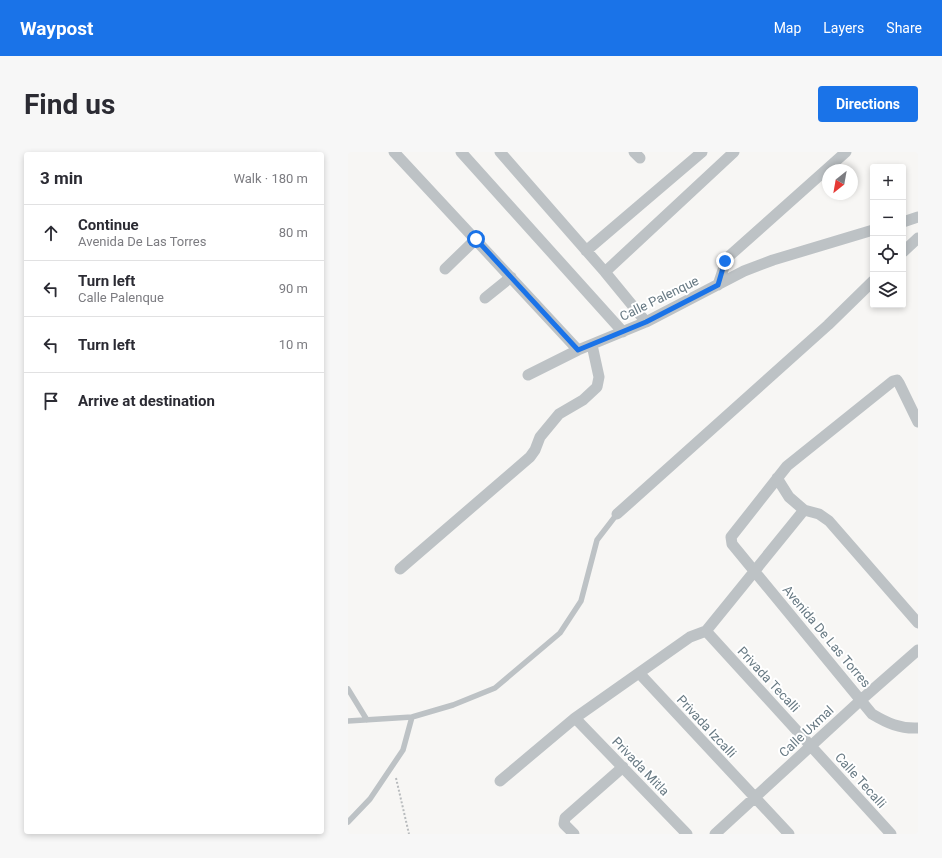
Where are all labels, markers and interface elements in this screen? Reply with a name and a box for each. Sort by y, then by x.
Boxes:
text: Waypost [20,17,94,40]
text: Map [774,20,801,36]
text: Layers [823,20,864,36]
text: Share [886,20,922,36]
button: Directions [818,86,918,122]
text: Find us [24,88,115,121]
north arrow [822,164,858,200]
map controls [870,164,906,308]
button: + [870,164,906,200]
text: 3 min [40,168,83,188]
text: Walk · 180 m [233,171,308,186]
button: − [870,200,906,236]
text: Continue [78,216,139,234]
icon: ahead [40,222,62,244]
text: 80 m [279,225,308,240]
route start [467,230,485,248]
text: Avenida De Las Torres [78,234,206,249]
button: locate [870,236,906,272]
route end [716,252,734,270]
text: Turn left [78,272,135,290]
button: layers [870,272,906,308]
street label: Calle Palenque [617,273,701,324]
icon: left [40,278,62,300]
text: 90 m [279,281,308,296]
text: Calle Palenque [78,290,164,305]
icon: left [40,334,62,356]
text: Turn left [78,336,135,354]
text: 10 m [279,337,308,352]
icon: arrive [40,390,62,412]
text: Arrive at destination [78,392,215,410]
street label: Avenida De Las Torres [780,582,874,691]
street label: Privada Tecalli [735,644,803,715]
street label: Privada Izcalli [674,692,739,761]
street label: Calle Uxmal [776,703,837,760]
street label: Privada Mitla [609,734,672,799]
street label: Calle Tecalli [832,750,889,811]

